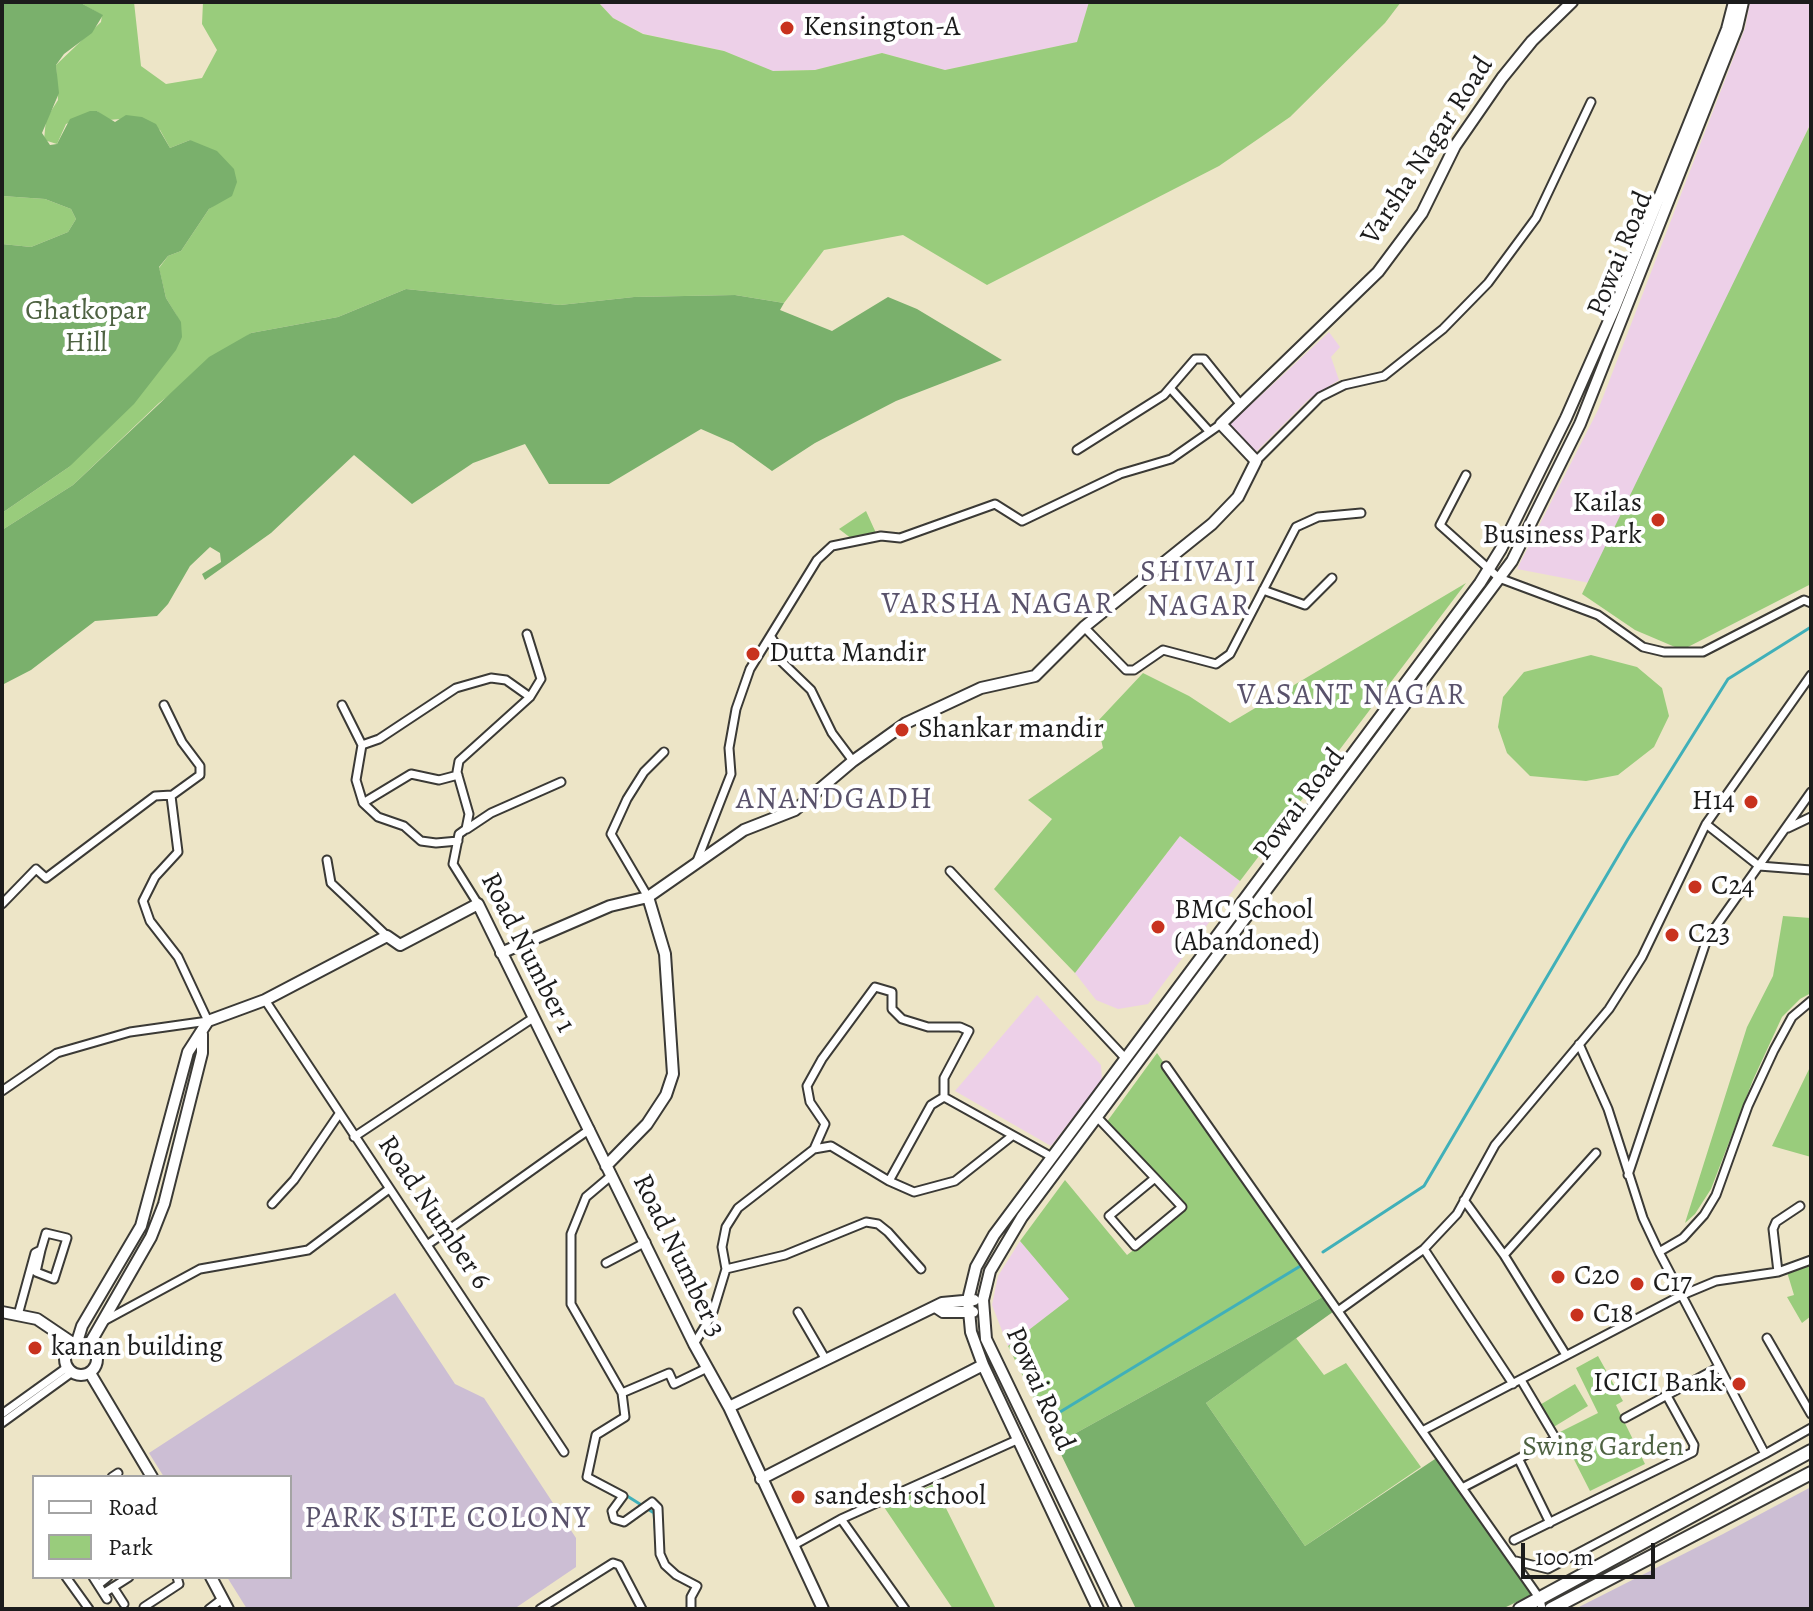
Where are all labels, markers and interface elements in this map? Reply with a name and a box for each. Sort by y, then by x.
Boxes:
place label: Kensington-A [803,11,960,45]
marker: Kensington-A [778,19,796,37]
street label: Varsha Nagar Road [1355,51,1501,251]
street label: Powai Road [1581,187,1661,321]
park label: Ghatkopar Hill [25,295,147,361]
place label: Kailas Business Park [1482,487,1642,553]
marker: Kailas Business Park [1649,511,1667,529]
district label: SHIVAJI NAGAR [1140,556,1258,626]
district label: VARSHA NAGAR [882,588,1114,624]
place label: Dutta Mandir [769,637,926,671]
marker: Dutta Mandir [744,645,762,663]
district label: VASANT NAGAR [1237,679,1467,715]
place label: Shankar mandir [918,713,1104,747]
marker: Shankar mandir [893,721,911,739]
street label: Powai Road [1247,742,1353,868]
district label: ANANDGADH [736,783,934,819]
place label: H14 [1692,785,1735,819]
marker: H14 [1742,793,1760,811]
street label: Road Number 1 [472,867,582,1039]
place label: C24 [1711,870,1755,904]
marker: C24 [1686,878,1704,896]
place label: BMC School (Abandoned) [1174,894,1320,960]
marker: BMC School (Abandoned) [1149,918,1167,936]
place label: C23 [1688,918,1730,952]
marker: C23 [1663,926,1681,944]
street label: Road Number 6 [369,1130,497,1296]
street label: Road Number 3 [624,1169,732,1343]
place label: C20 [1574,1260,1620,1294]
place label: C17 [1653,1267,1692,1301]
marker: C20 [1549,1268,1567,1286]
marker: C17 [1628,1275,1646,1293]
place label: C18 [1593,1298,1634,1332]
marker: C18 [1568,1306,1586,1324]
street label: Powai Road [997,1322,1081,1456]
place label: kanan building [51,1331,223,1365]
marker: kanan building [26,1339,44,1357]
place label: ICICI Bank [1593,1367,1723,1401]
marker: ICICI Bank [1730,1375,1748,1393]
park label: Swing Garden [1522,1431,1684,1465]
legend [32,1475,292,1579]
place label: sandesh school [814,1480,986,1514]
marker: sandesh school [789,1488,807,1506]
text: Road [108,1491,158,1523]
district label: PARK SITE COLONY [304,1502,592,1538]
scale bar [1525,1527,1659,1577]
text: Park [108,1531,153,1563]
text: 100 m [1535,1541,1594,1573]

